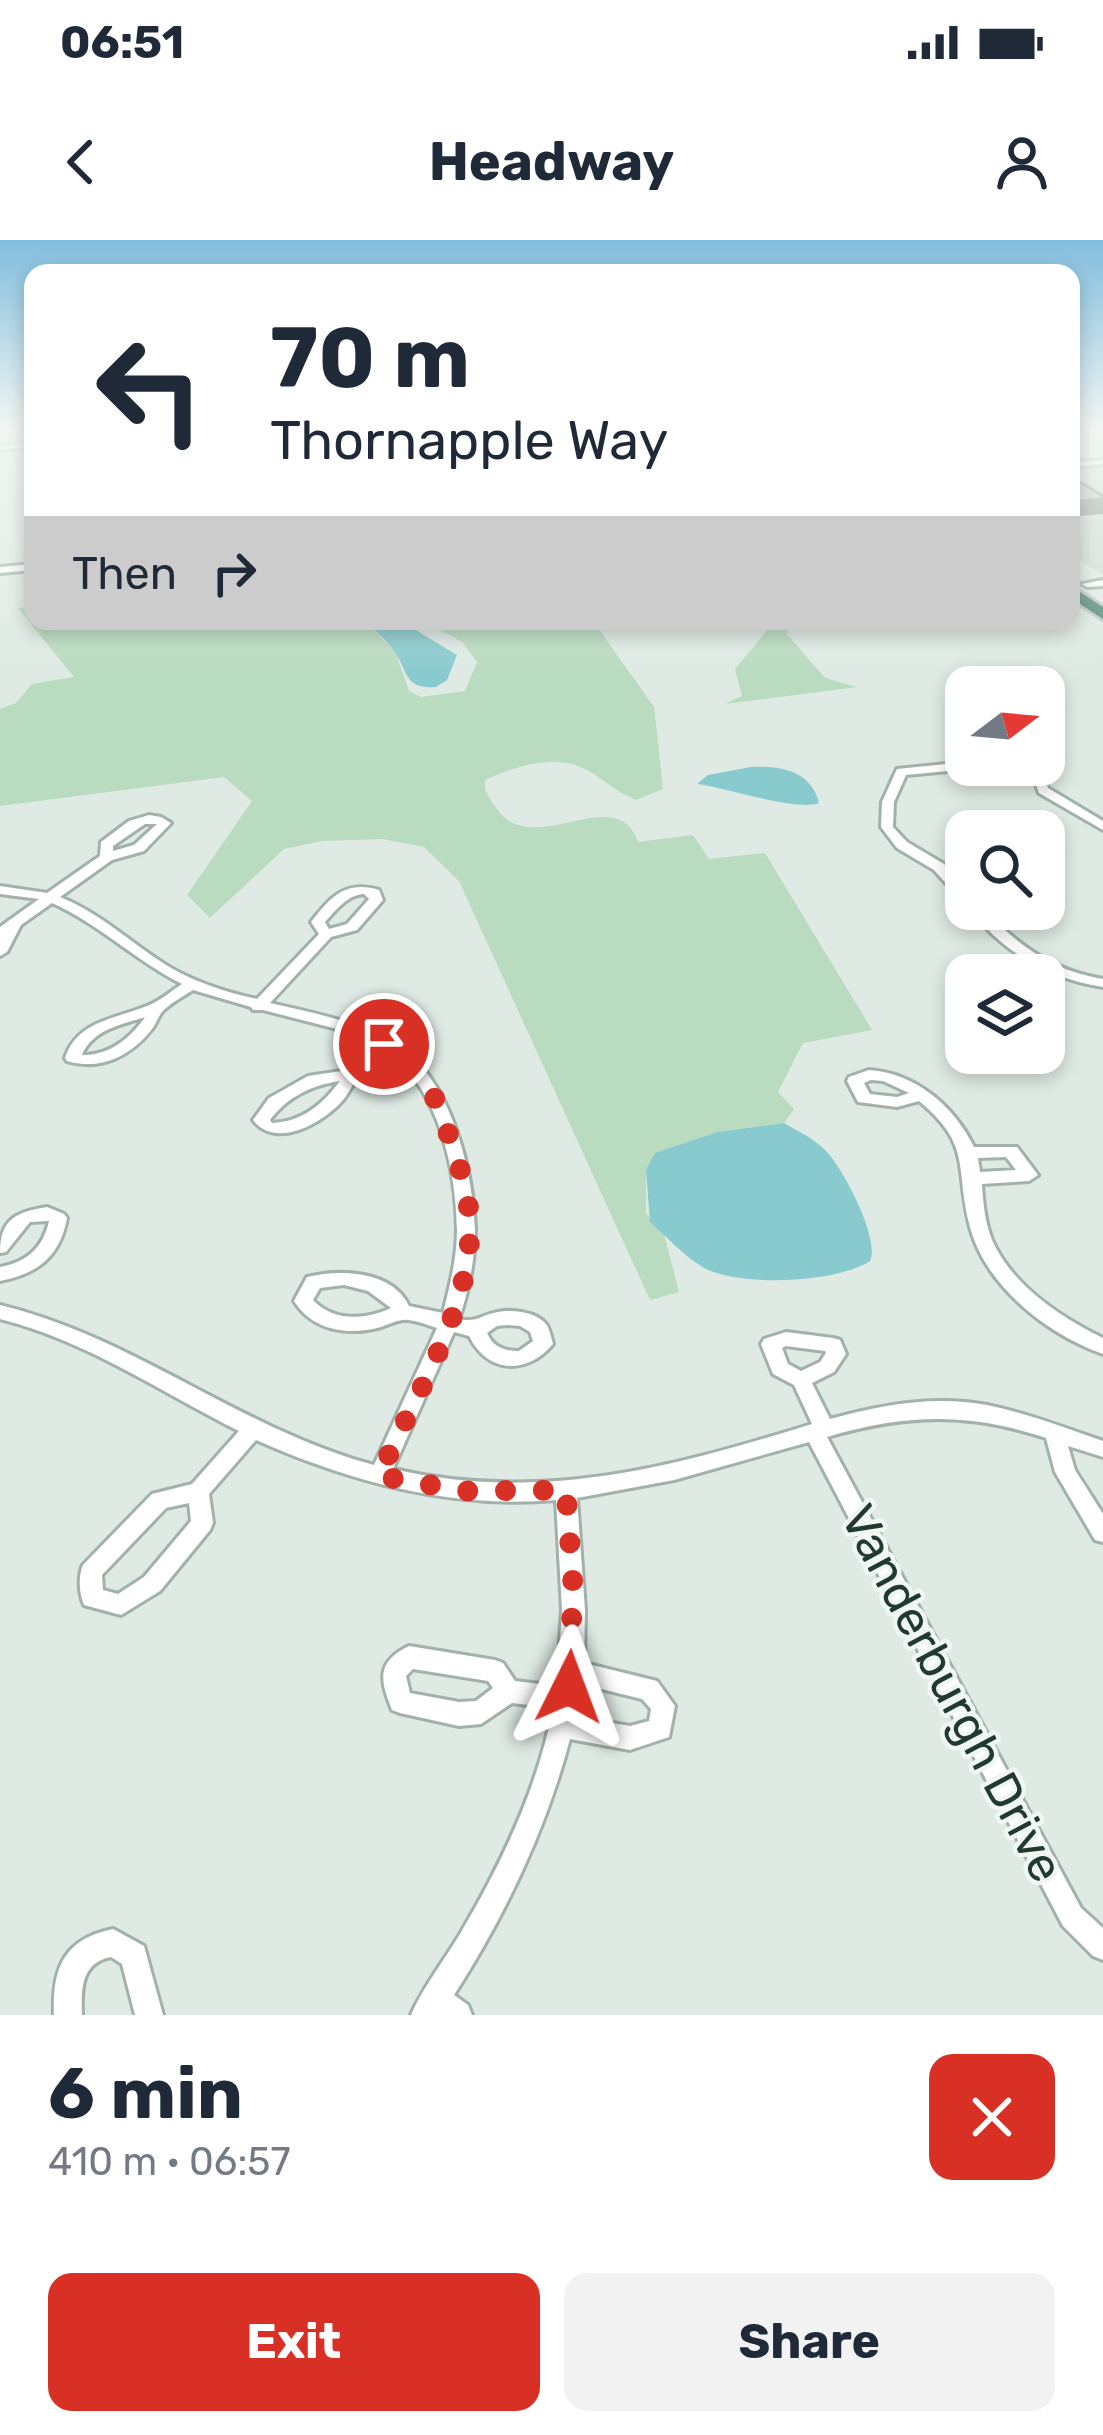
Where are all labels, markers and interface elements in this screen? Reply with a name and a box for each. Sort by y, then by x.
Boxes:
text: 06:51 [60,16,184,69]
icon: back [48,129,114,195]
icon: person [989,129,1055,195]
text: Headway [429,130,674,194]
text: 70 m [270,308,470,408]
icon: left [72,312,228,468]
text: Thornapple Way [270,409,668,473]
icon: right [201,540,267,606]
text: Then [72,547,177,600]
north arrow [945,666,1065,786]
map controls [945,666,1065,1074]
button: search [945,810,1065,930]
button: layers [945,954,1065,1074]
pin [333,993,435,1095]
icon: arrive [351,1011,417,1077]
street label: Vanderburgh Drive [829,1495,1076,1891]
position arrow [506,1624,632,1750]
text: 6 min [48,2051,243,2136]
button: close [929,2054,1055,2180]
text: 410 m · 06:57 [48,2139,291,2185]
button: Exit [48,2273,540,2411]
button: Share [564,2273,1055,2411]

